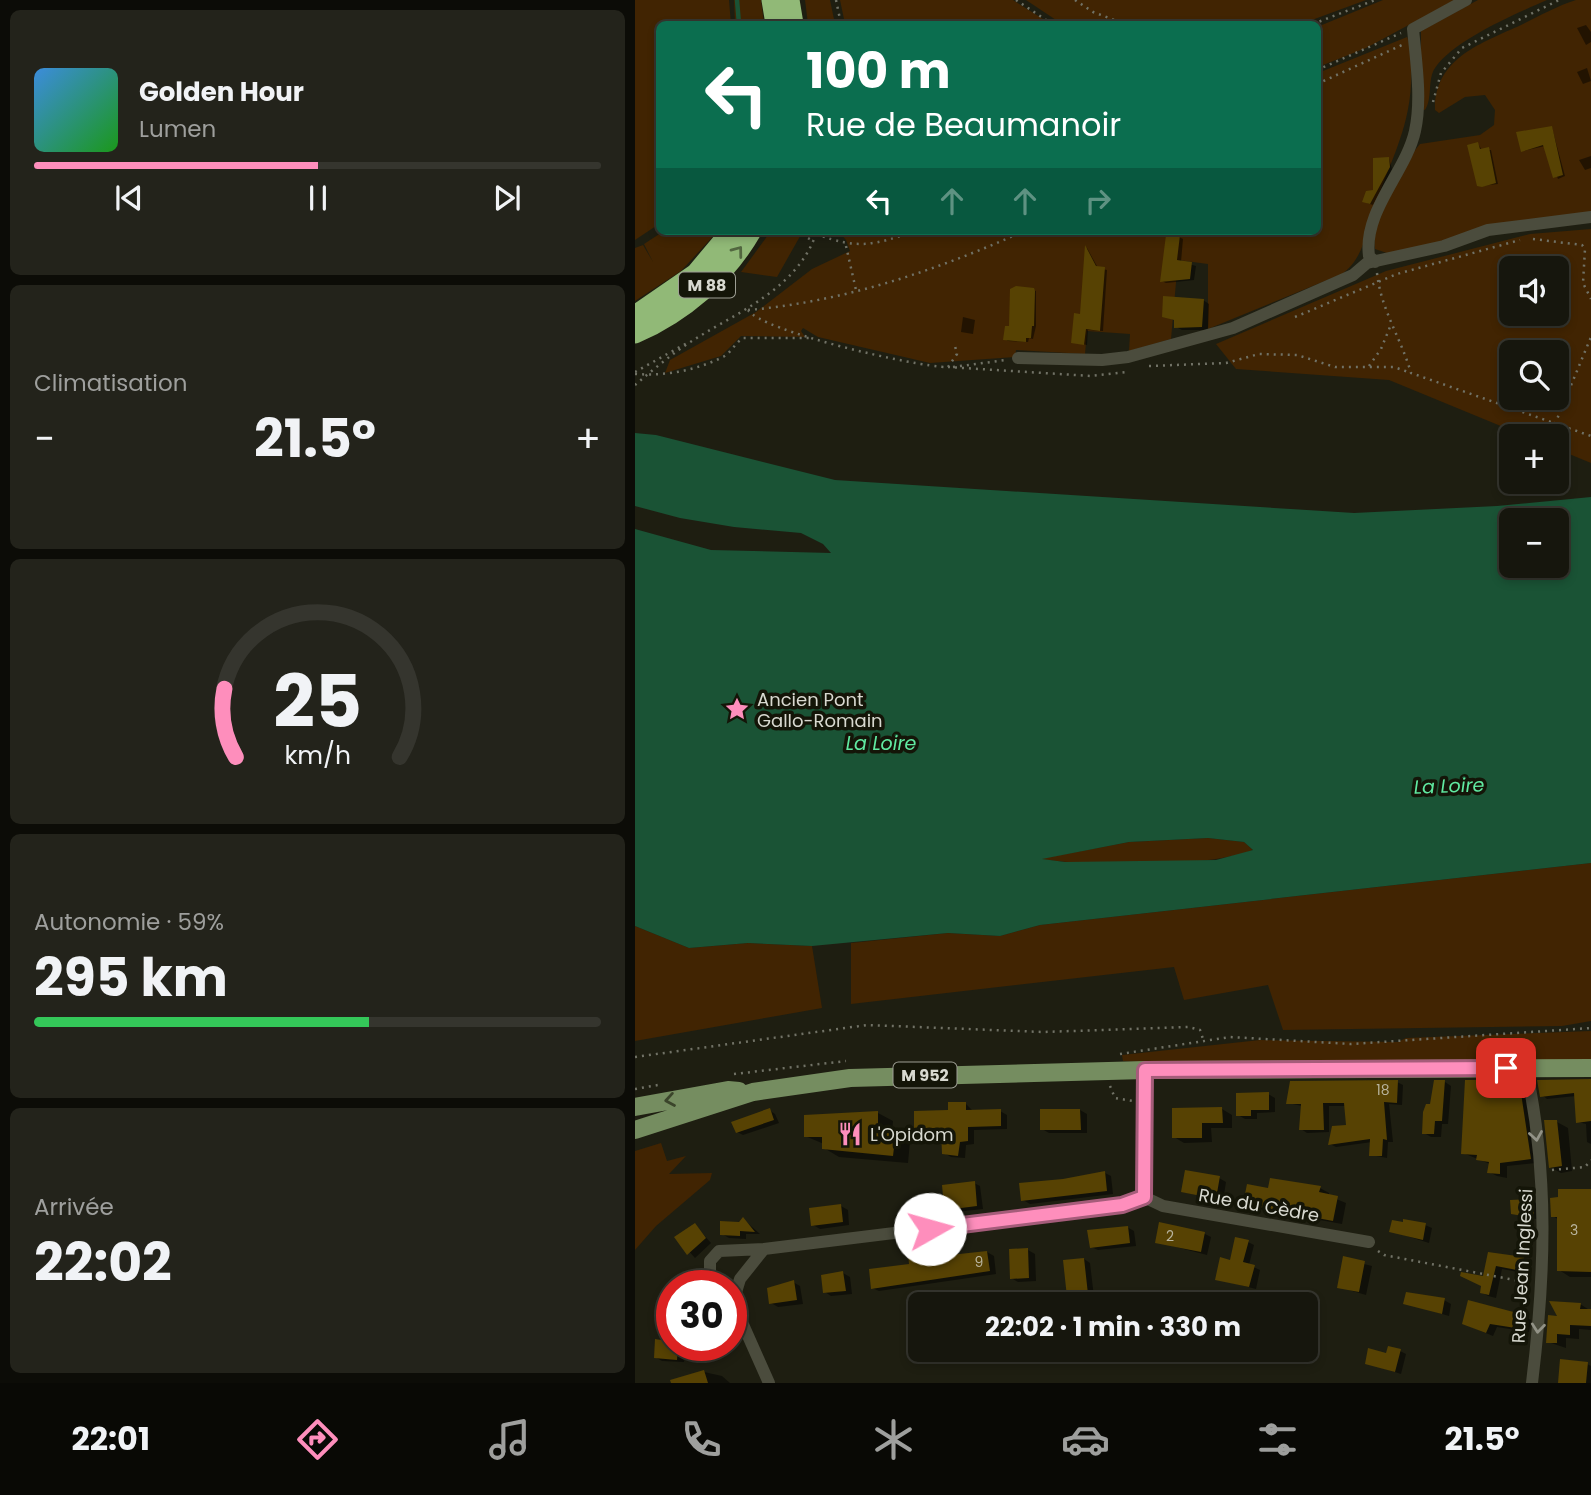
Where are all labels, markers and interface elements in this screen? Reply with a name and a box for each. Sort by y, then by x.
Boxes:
text: 100 m [806,37,951,105]
icon: left [691,49,782,140]
text: Golden Hour [139,74,304,110]
text: Rue de Beaumanoir [806,102,1121,147]
text: Lumen [139,113,216,145]
icon: previous [110,179,148,217]
icon: pause [299,179,337,217]
icon: next [488,179,526,217]
icon: left [860,182,898,220]
icon: ahead [933,182,971,220]
icon: ahead [1006,182,1044,220]
icon: right [1079,182,1117,220]
one-way arrow [729,246,742,259]
map controls [1499,256,1569,578]
button: sound [1499,256,1569,326]
road number: M 88 [679,272,735,298]
button: search [1499,340,1569,410]
text: Climatisation [34,367,187,399]
text: 21.5° [254,402,376,475]
text: − [34,412,55,465]
text: + [575,412,601,465]
button: + [1499,424,1569,494]
button: − [1499,508,1569,578]
text: 25 [273,652,362,753]
place label: Ancien Pont Gallo-Romain [757,687,883,733]
place icon: Ancien Pont Gallo-Romain [723,695,751,723]
water label: La Loire [846,730,917,757]
text: km/h [284,738,351,773]
water label: La Loire [1413,771,1485,801]
text: Autonomie · 59% [34,906,224,938]
text: 295 km [34,941,228,1014]
pin [1476,1038,1536,1098]
icon: arrive [1487,1049,1525,1087]
road number: M 952 [893,1063,957,1088]
house number: 18 [1376,1080,1390,1100]
one-way arrow [664,1092,676,1107]
restaurant icon: L'Opidom [836,1120,864,1148]
place label: L'Opidom [870,1122,954,1147]
one-way arrow [1528,1130,1543,1142]
street label: Rue du Cèdre [1197,1182,1321,1228]
street label: Rue Jean Inglessi [1505,1188,1539,1344]
text: Arrivée [34,1191,114,1223]
position arrow [893,1192,967,1266]
house number: 3 [1570,1220,1578,1240]
text: 22:02 [34,1226,172,1299]
house number: 2 [1166,1226,1174,1246]
house number: 9 [975,1252,983,1272]
speed limit sign: 30 [656,1270,747,1361]
text: 22:02 · 1 min · 330 m [985,1309,1241,1345]
one-way arrow [1531,1322,1546,1333]
icon: directions [293,1415,342,1464]
icon: music [485,1415,534,1464]
icon: phone [677,1415,726,1464]
icon: climate [869,1415,918,1464]
icon: car [1061,1415,1110,1464]
icon: filters [1253,1415,1302,1464]
text: 22:01 [71,1416,150,1461]
text: 21.5° [1445,1416,1520,1461]

